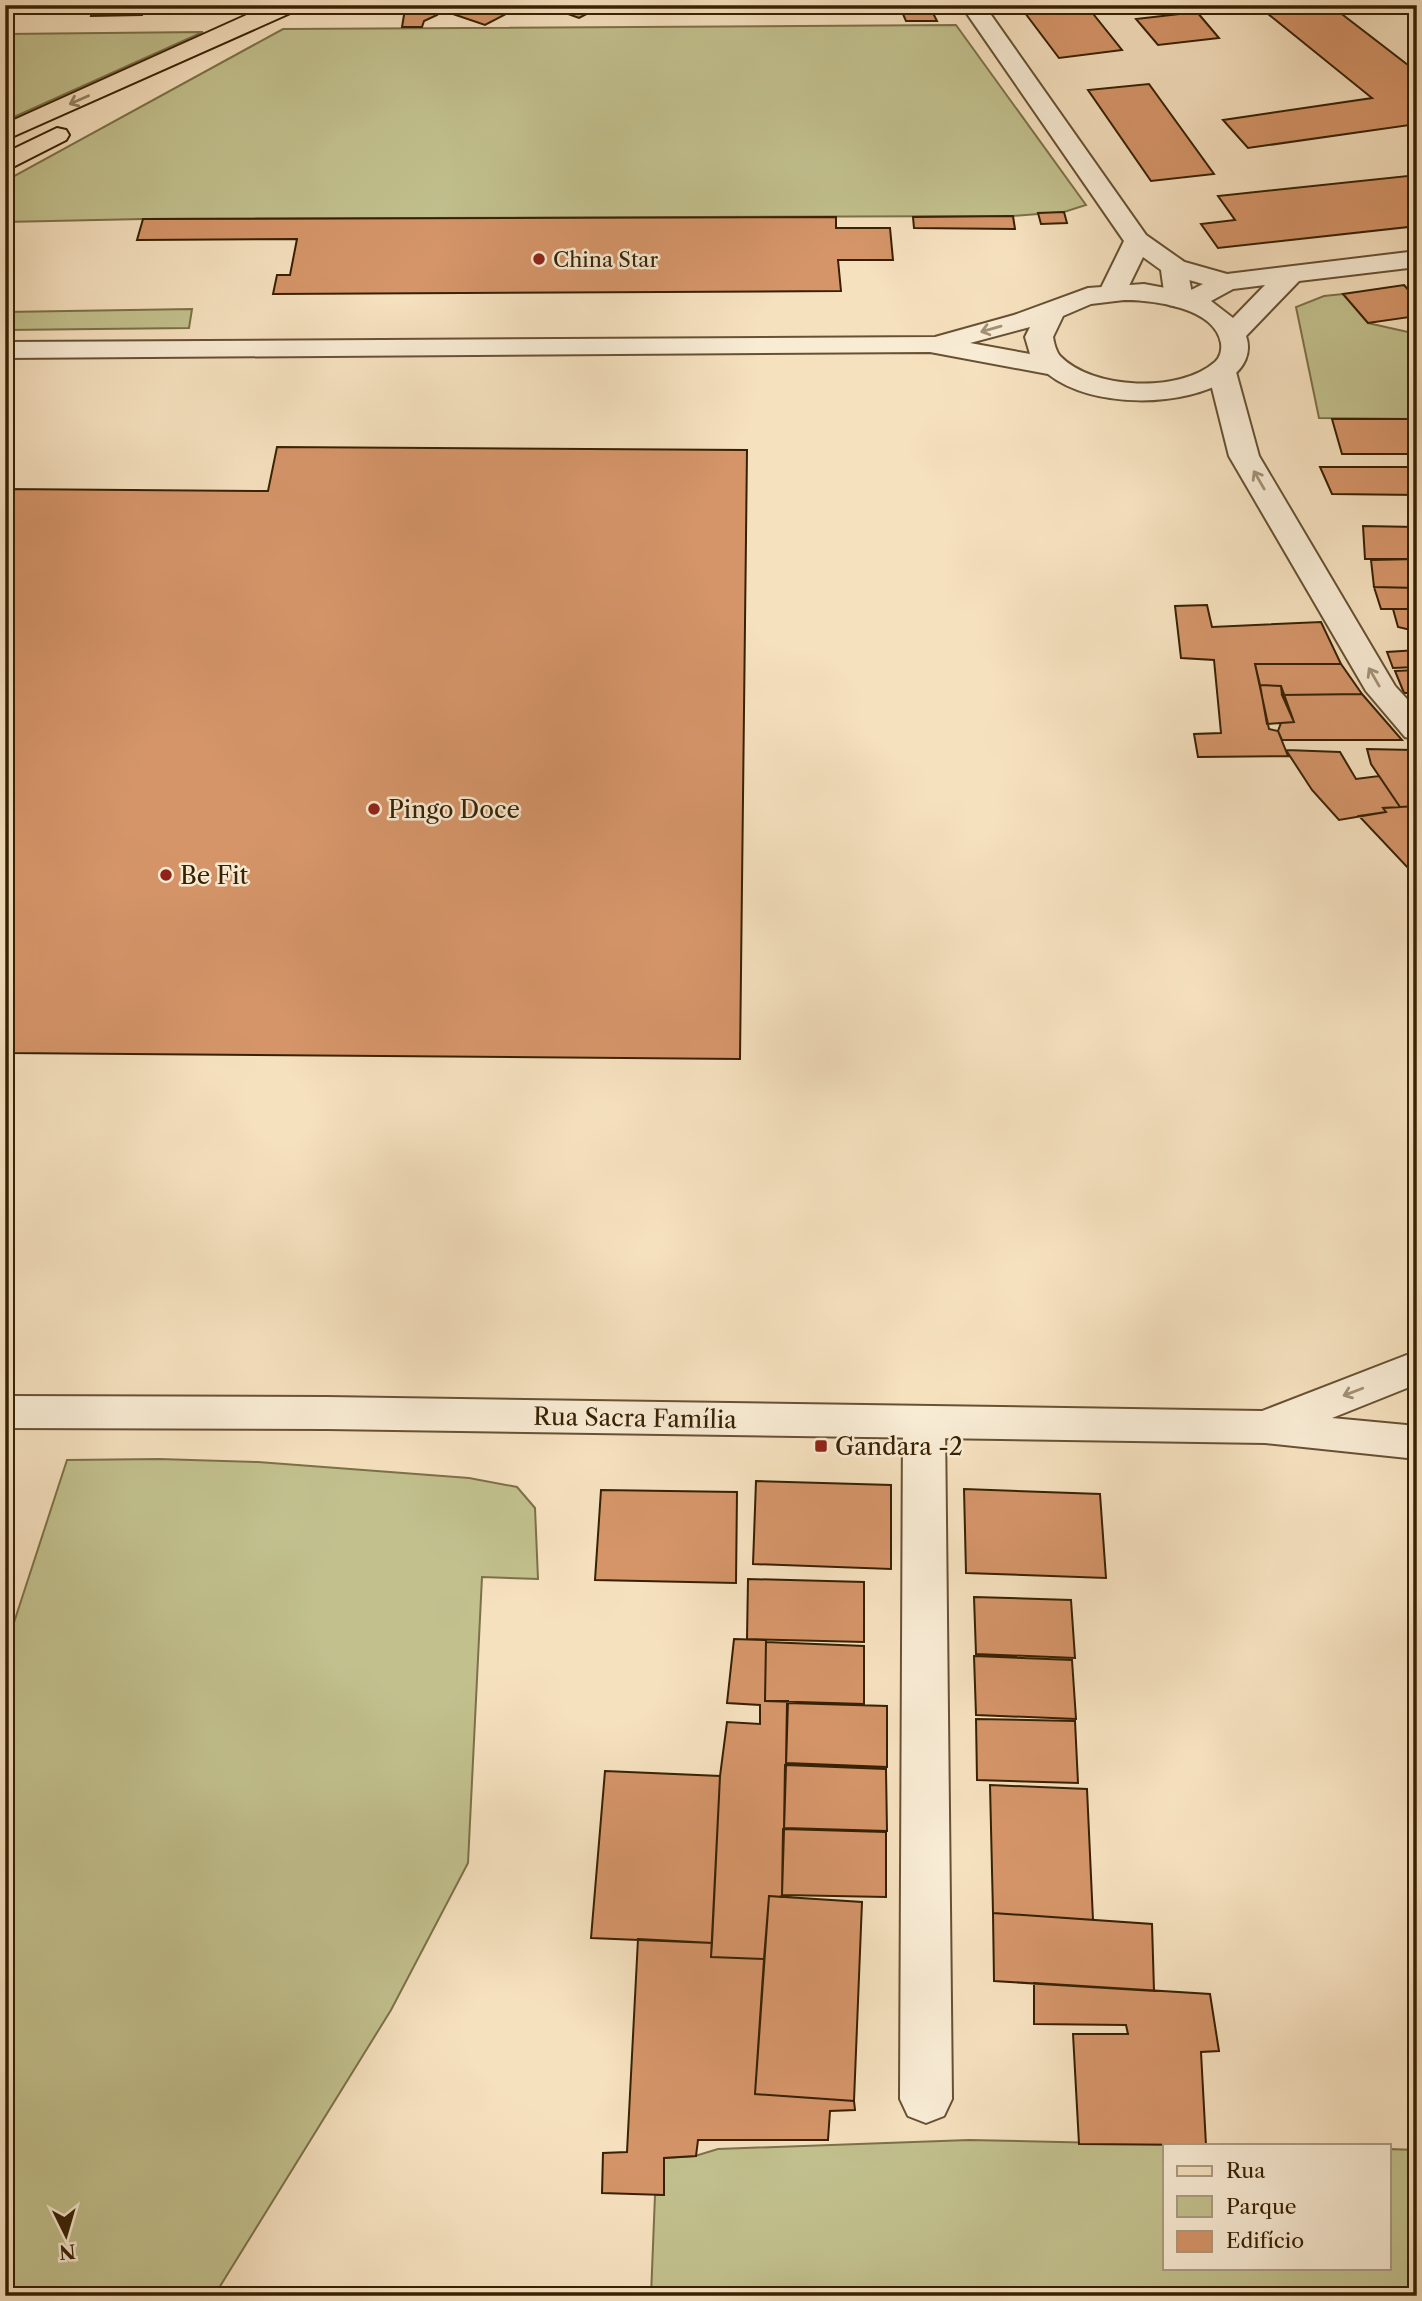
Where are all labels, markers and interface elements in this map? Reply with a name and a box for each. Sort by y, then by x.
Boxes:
one-way arrow [69,94,90,107]
place label: China Star [553,247,658,272]
marker: China Star [531,251,547,267]
one-way arrow [980,324,1002,337]
one-way arrow [1252,471,1266,491]
one-way arrow [1366,667,1380,687]
place label: Pingo Doce [388,795,520,824]
marker: Pingo Doce [366,801,382,817]
place label: Be Fit [180,861,248,890]
marker: Be Fit [158,867,174,883]
one-way arrow [1343,1387,1365,1400]
street label: Rua Sacra Família [533,1402,737,1434]
place label: Gandara -2 [835,1432,963,1461]
marker: Gandara -2 [813,1438,829,1454]
legend [1163,2144,1390,2270]
text: Rua [1226,2158,1266,2183]
text: Parque [1226,2194,1297,2219]
north arrow [32,2200,102,2270]
text: Edifício [1226,2228,1304,2253]
text: N [58,2239,77,2264]

